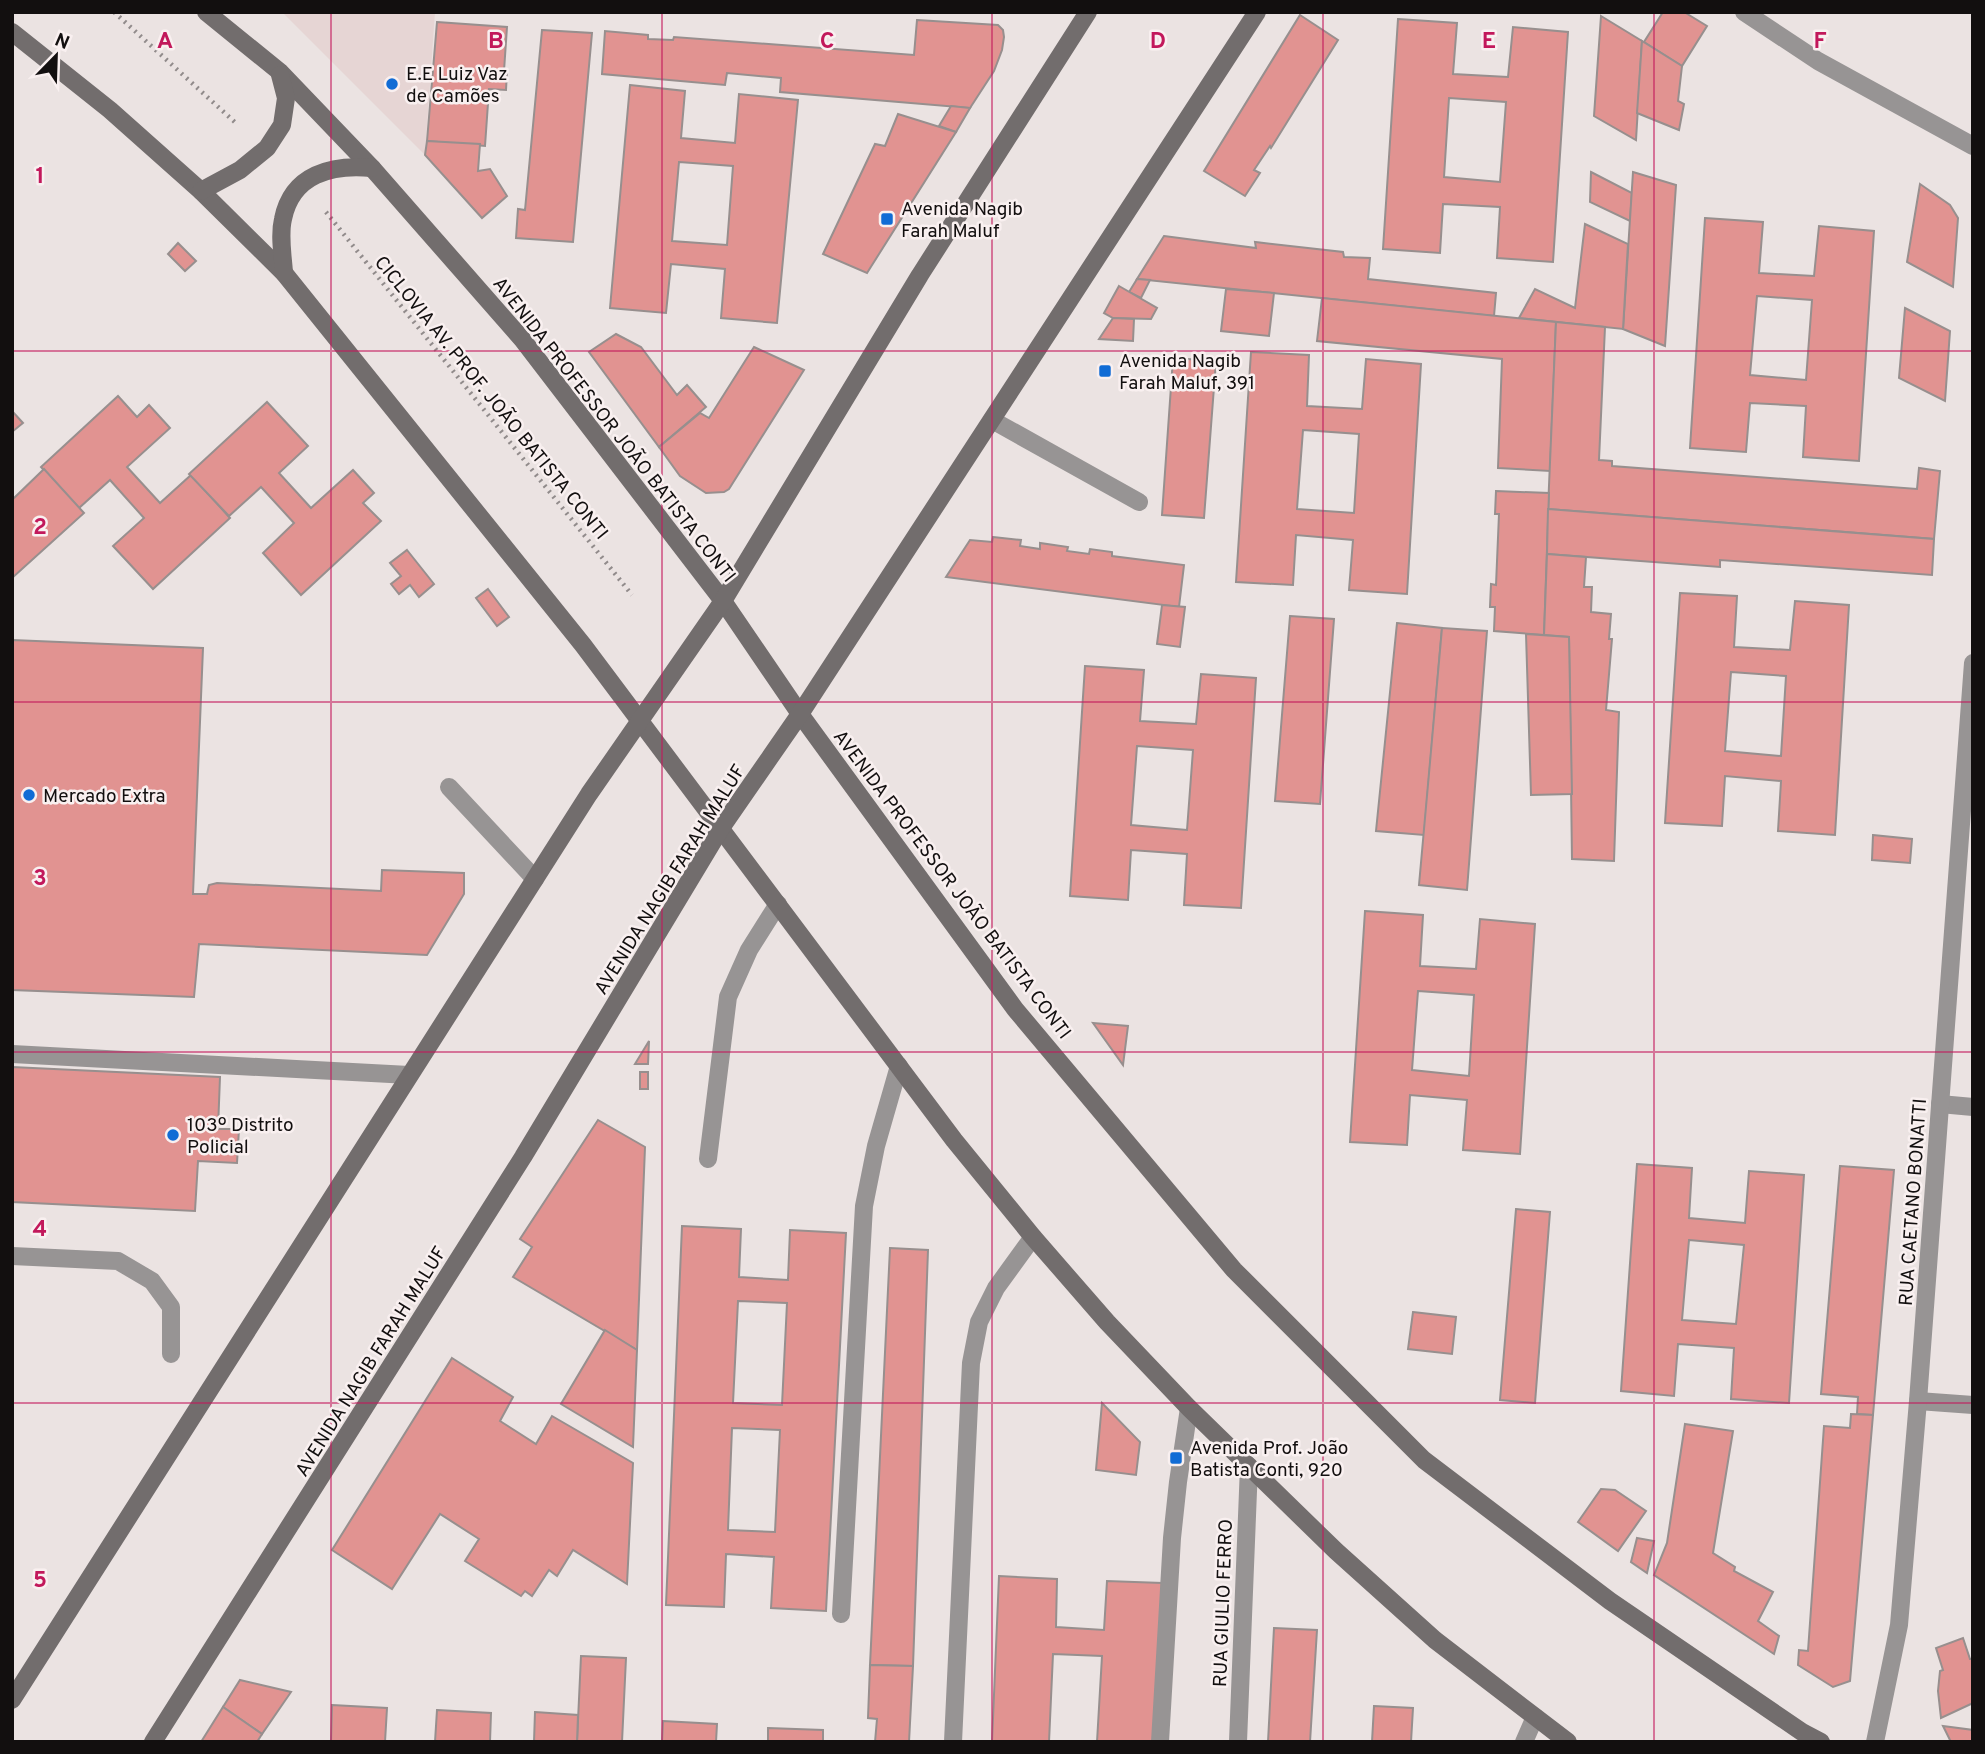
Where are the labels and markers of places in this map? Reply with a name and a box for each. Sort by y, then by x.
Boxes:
place label: E.E Luiz Vaz de Camões [406,63,508,109]
marker: E.E Luiz Vaz de Camões [384,76,400,92]
place label: Avenida Nagib Farah Maluf [901,198,1023,244]
marker: Avenida Nagib Farah Maluf [879,211,895,227]
place label: Avenida Nagib Farah Maluf, 391 [1119,350,1255,396]
marker: Avenida Nagib Farah Maluf, 391 [1097,363,1113,379]
place label: Mercado Extra [43,785,165,809]
marker: Mercado Extra [21,787,37,803]
place label: 103º Distrito Policial [187,1114,294,1160]
marker: 103º Distrito Policial [165,1127,181,1143]
place label: Avenida Prof. João Batista Conti, 920 [1190,1437,1348,1483]
marker: Avenida Prof. João Batista Conti, 920 [1168,1450,1184,1466]

